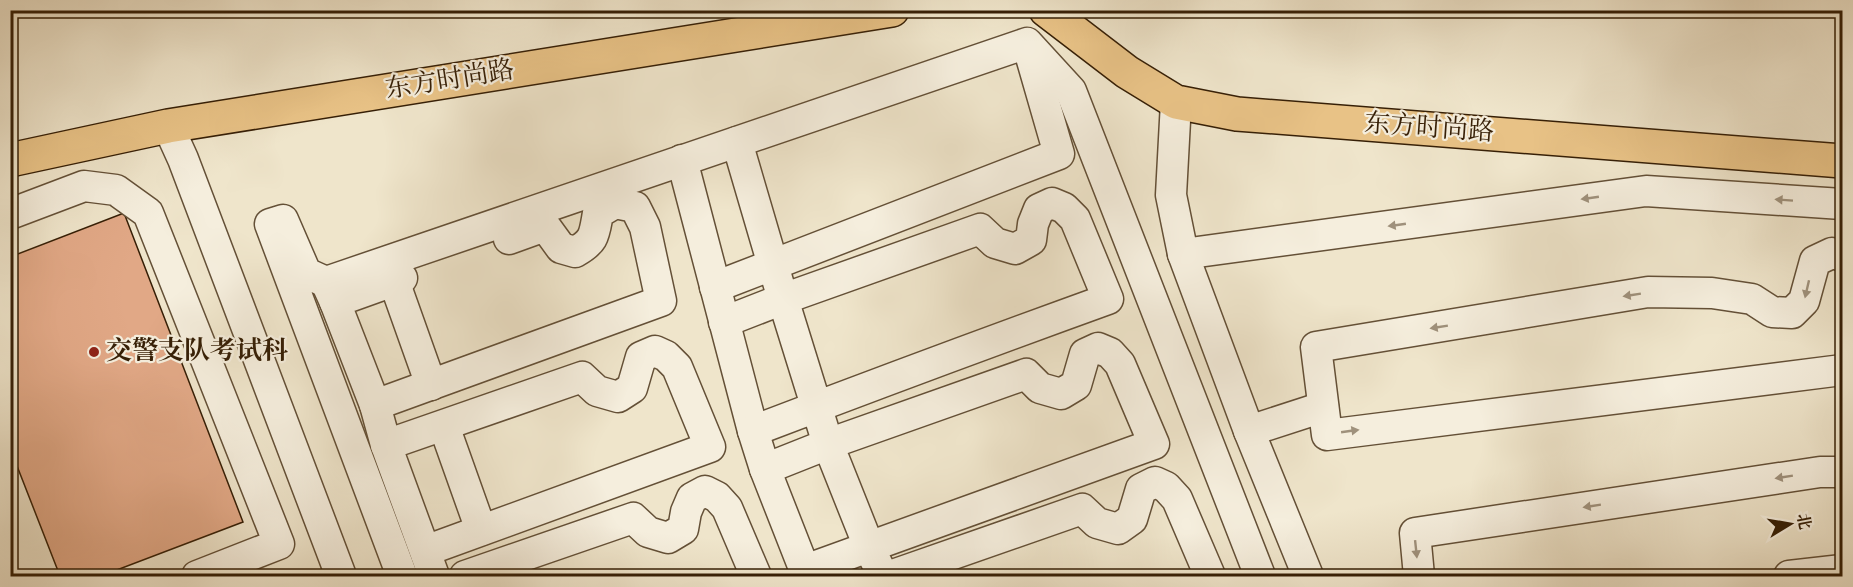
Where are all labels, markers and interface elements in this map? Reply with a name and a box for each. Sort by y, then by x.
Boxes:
street label: 东方时尚路 [383,53,517,109]
street label: 东方时尚路 [1363,106,1495,152]
one-way arrow [1580,194,1599,203]
one-way arrow [1775,195,1794,205]
one-way arrow [1387,220,1406,229]
one-way arrow [1802,280,1811,299]
one-way arrow [1622,291,1641,300]
one-way arrow [1429,322,1448,331]
place label: 交警支队考试科 [106,334,288,371]
marker: 交警支队考试科 [87,345,101,359]
one-way arrow [1341,427,1360,436]
one-way arrow [1775,473,1794,482]
north arrow [1760,494,1820,554]
one-way arrow [1582,502,1601,511]
text: 北 [1789,512,1815,532]
one-way arrow [1412,540,1421,559]

